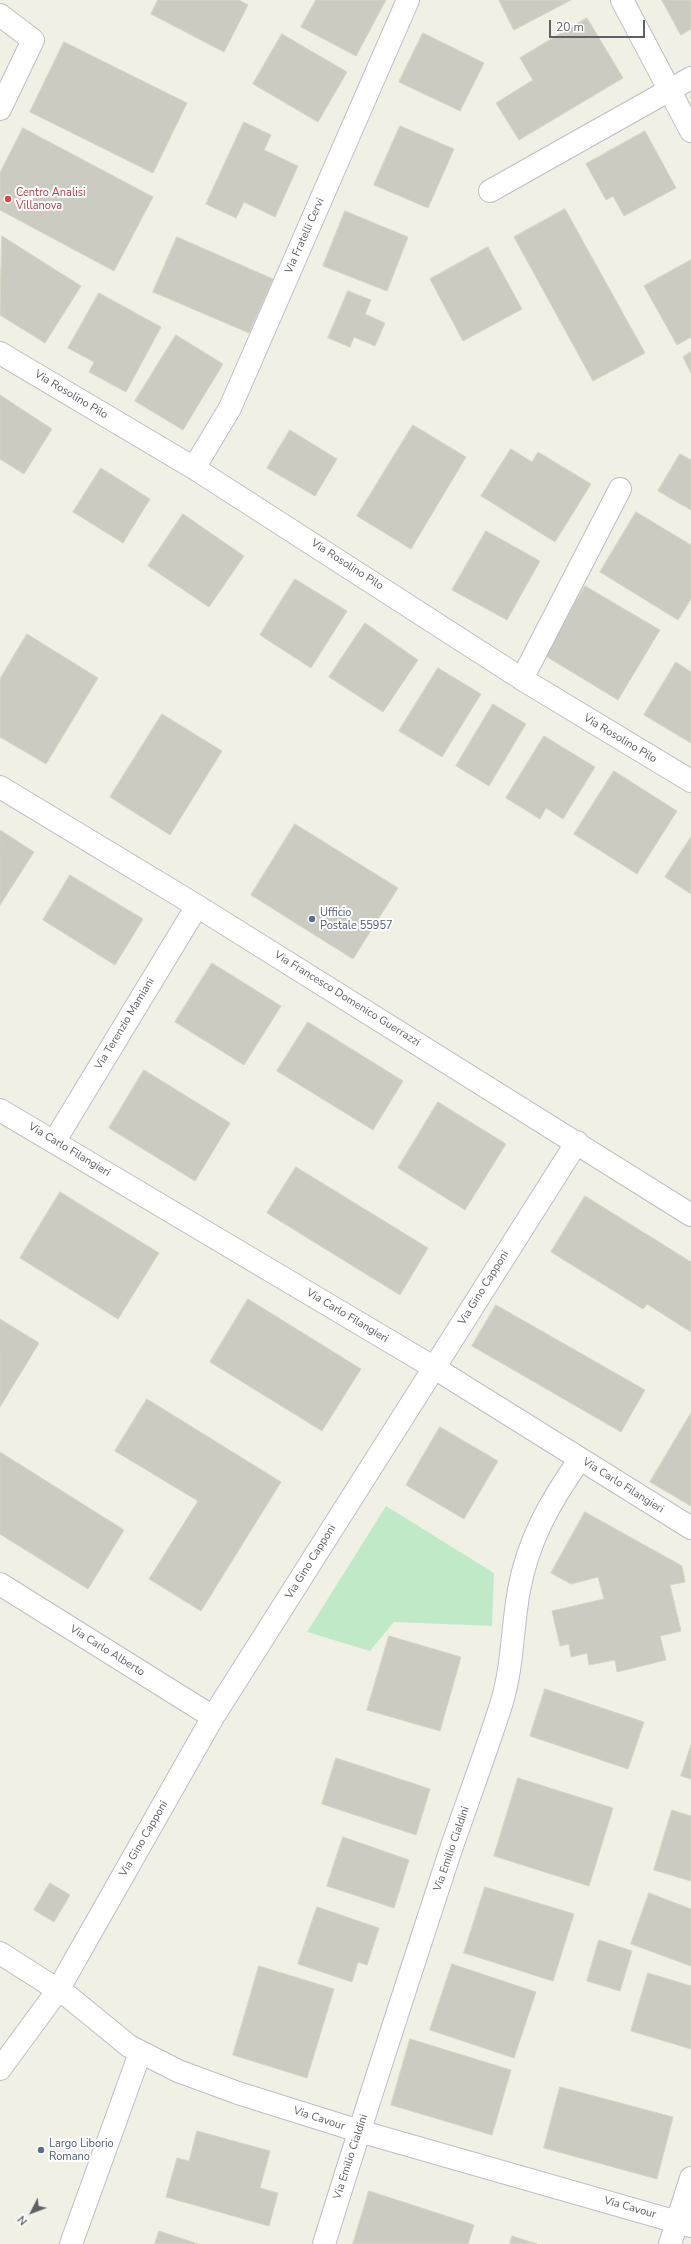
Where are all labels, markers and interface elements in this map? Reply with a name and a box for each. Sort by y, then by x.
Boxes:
scale bar [551,12,647,38]
text: 20 m [556,19,584,35]
place label: Centro Analisi Villanova [16,186,86,212]
marker: Centro Analisi Villanova [3,194,13,204]
street label: Via Fratelli Cervi [282,196,328,276]
street label: Via Rosolino Pilo [32,368,110,422]
street label: Via Rosolino Pilo [308,537,386,593]
street label: Via Rosolino Pilo [581,712,659,766]
place label: Ufficio Postale 55957 [320,906,393,932]
marker: Ufficio Postale 55957 [307,914,317,924]
street label: Via Francesco Domenico Guerrazzi [272,949,422,1049]
street label: Via Terenzio Mamiani [92,976,158,1072]
street label: Via Carlo Filangieri [26,1120,112,1180]
street label: Via Gino Capponi [456,1248,512,1328]
street label: Via Carlo Filangieri [304,1286,390,1346]
street label: Via Carlo Filangieri [580,1456,666,1516]
street label: Via Gino Capponi [283,1522,339,1602]
street label: Via Carlo Alberto [67,1623,147,1679]
street label: Via Gino Capponi [117,1799,171,1879]
street label: Via Emilio Cialdini [431,1805,473,1893]
street label: Via Cavour [291,2104,347,2134]
street label: Via Emilio Cialdini [331,2113,371,2201]
place label: Largo Liborio Romano [49,2137,114,2163]
marker: Largo Liborio Romano [36,2145,46,2155]
north arrow [12,2192,52,2232]
street label: Via Cavour [602,2194,658,2222]
text: N [14,2212,31,2228]

